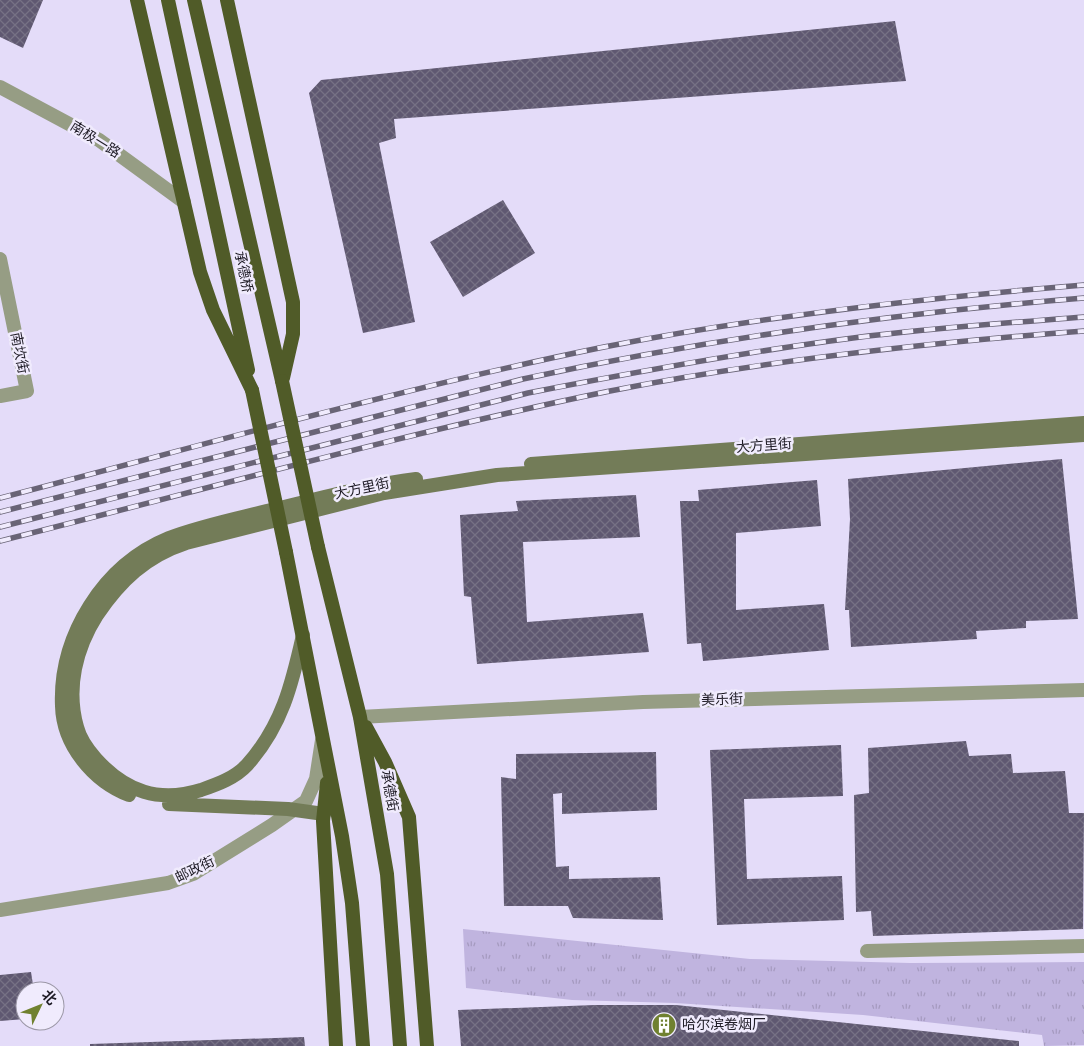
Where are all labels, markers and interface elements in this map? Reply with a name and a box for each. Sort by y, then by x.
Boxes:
street label: 南极一路 [68,118,123,161]
street label: 承德桥 [232,250,256,294]
street label: 南坎街 [8,331,32,375]
street label: 大方里街 [736,436,792,455]
street label: 大方里街 [333,475,391,502]
street label: 美乐街 [701,691,743,708]
street label: 承德街 [378,769,402,813]
street label: 邮政街 [173,854,217,885]
north arrow [15,981,65,1031]
text: 北 [39,987,59,1008]
building icon: 哈尔滨卷烟厂 [651,1012,677,1038]
place label: 哈尔滨卷烟厂 [682,1017,766,1032]

